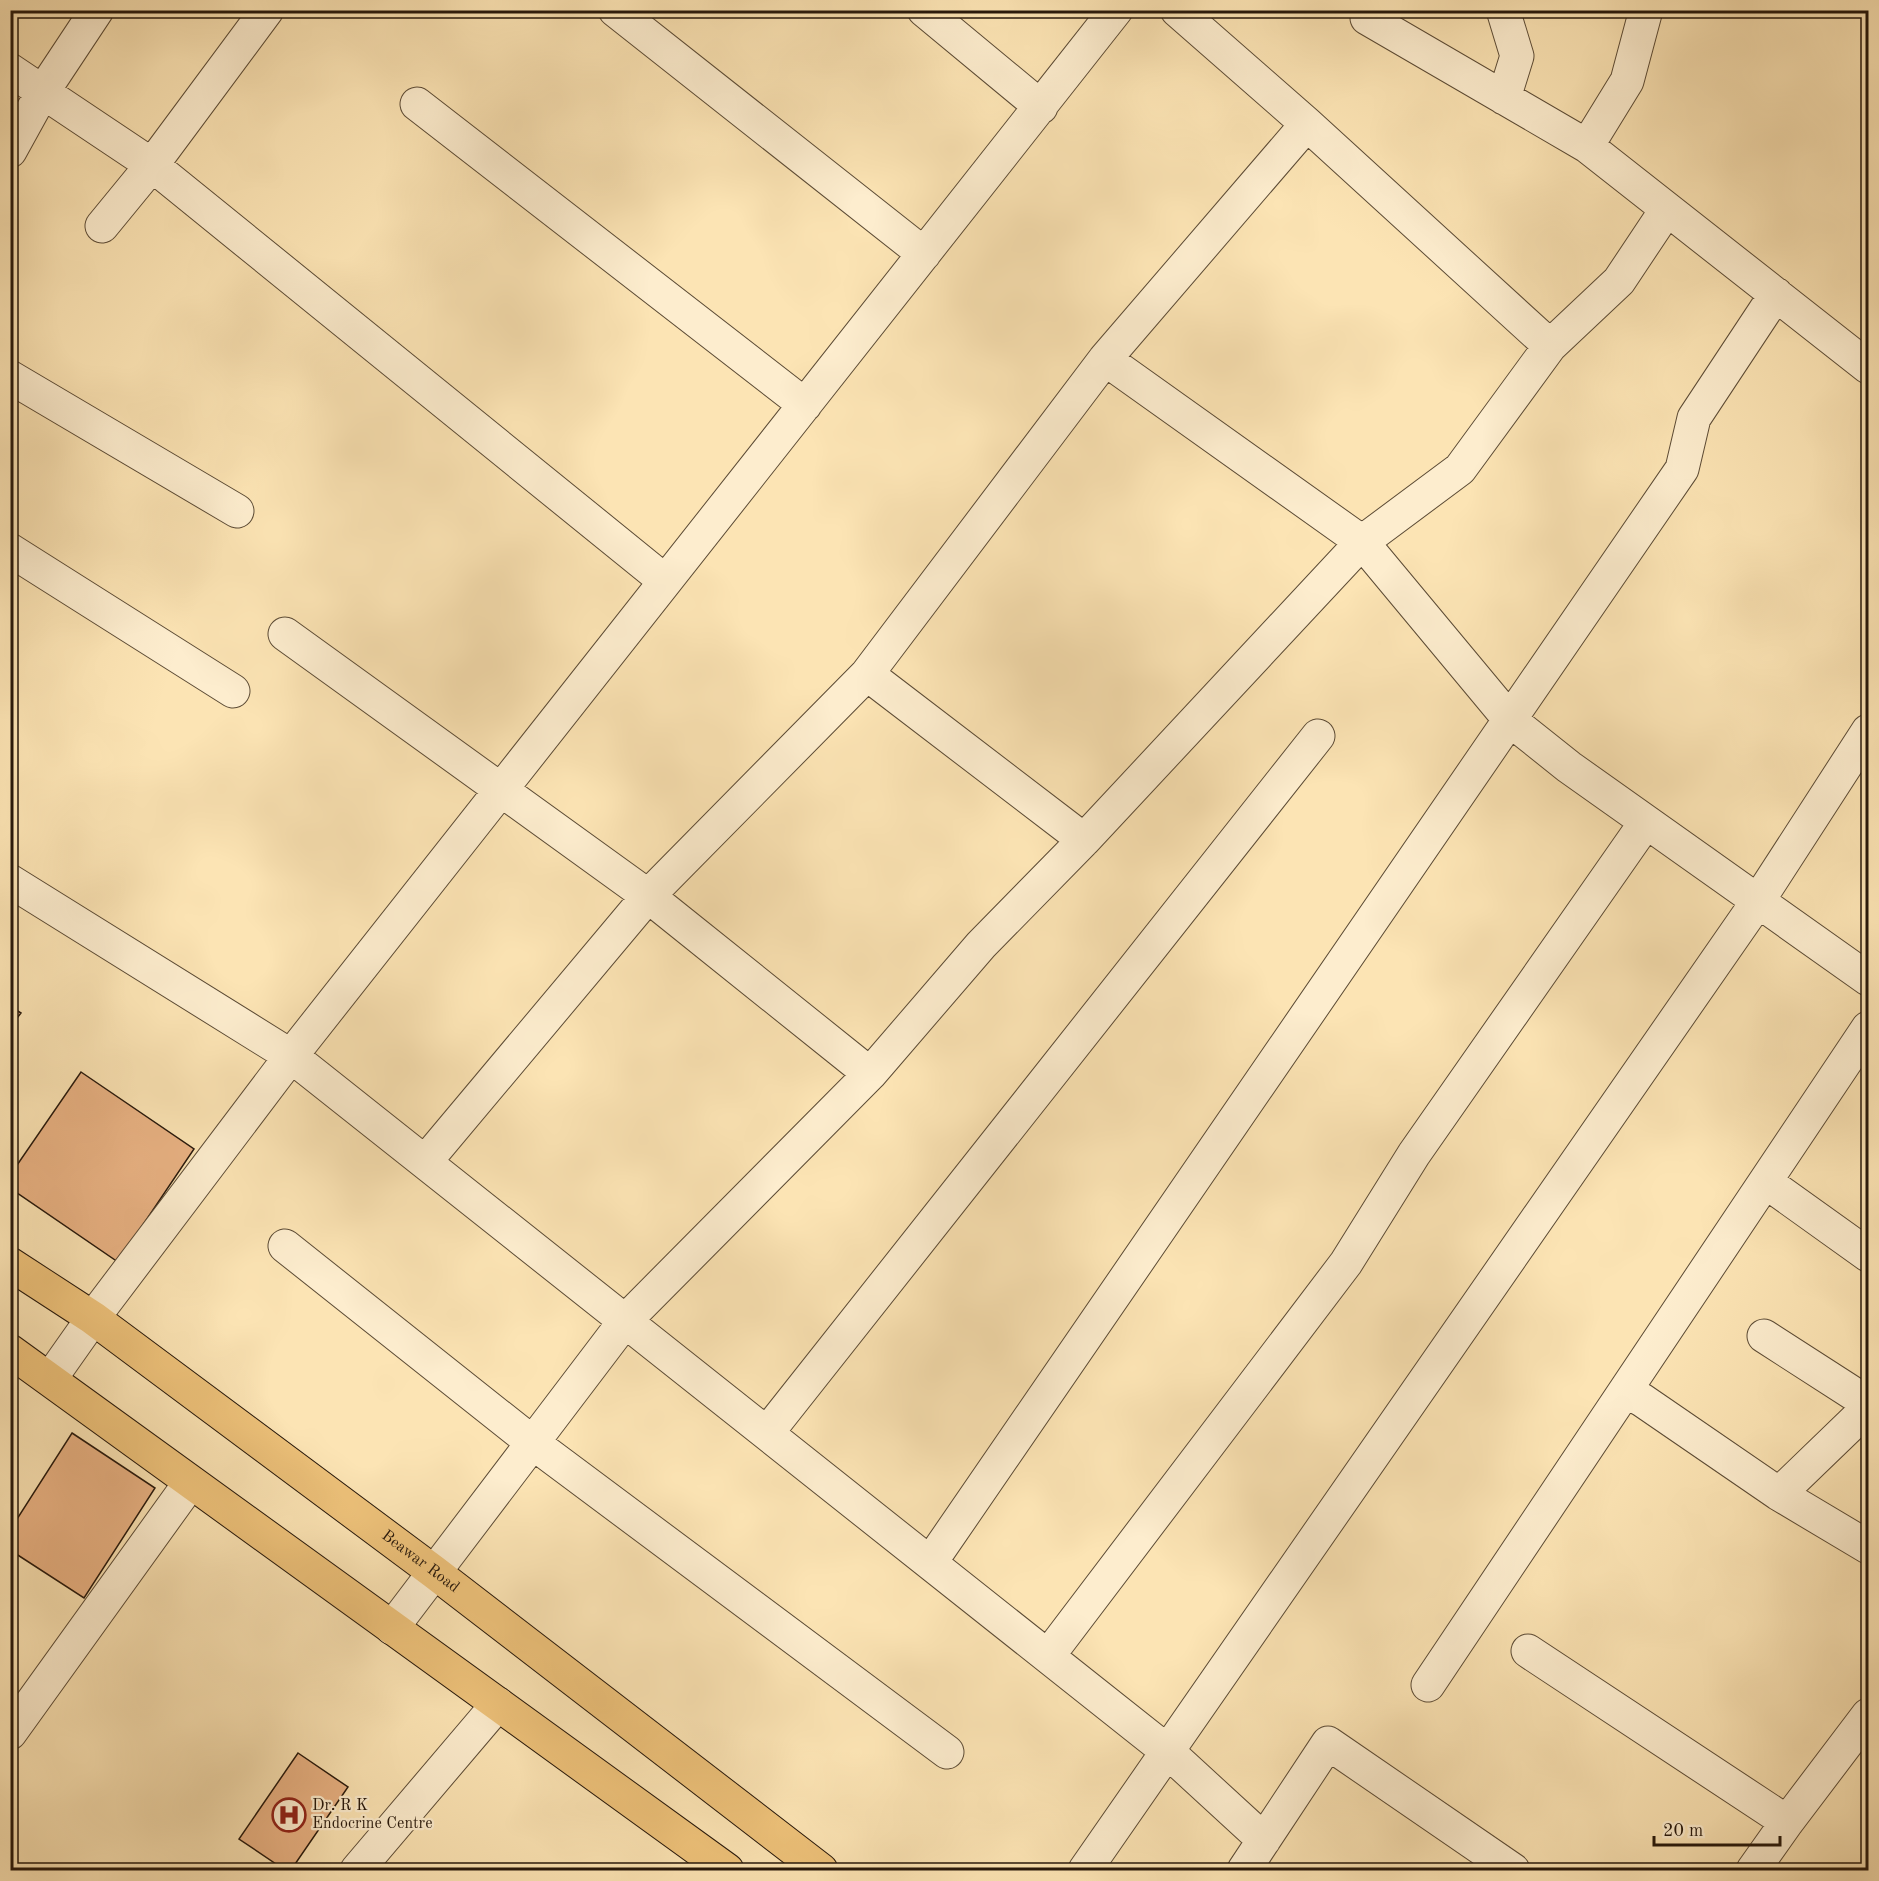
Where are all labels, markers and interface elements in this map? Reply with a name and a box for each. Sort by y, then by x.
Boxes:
street label: Beawar Road [378,1528,462,1596]
hospital icon: Dr. R K Endocrine Centre [271,1797,307,1833]
place label: Dr. R K Endocrine Centre [312,1798,433,1832]
scale bar [1654,1809,1780,1847]
text: 20 m [1663,1822,1703,1840]

